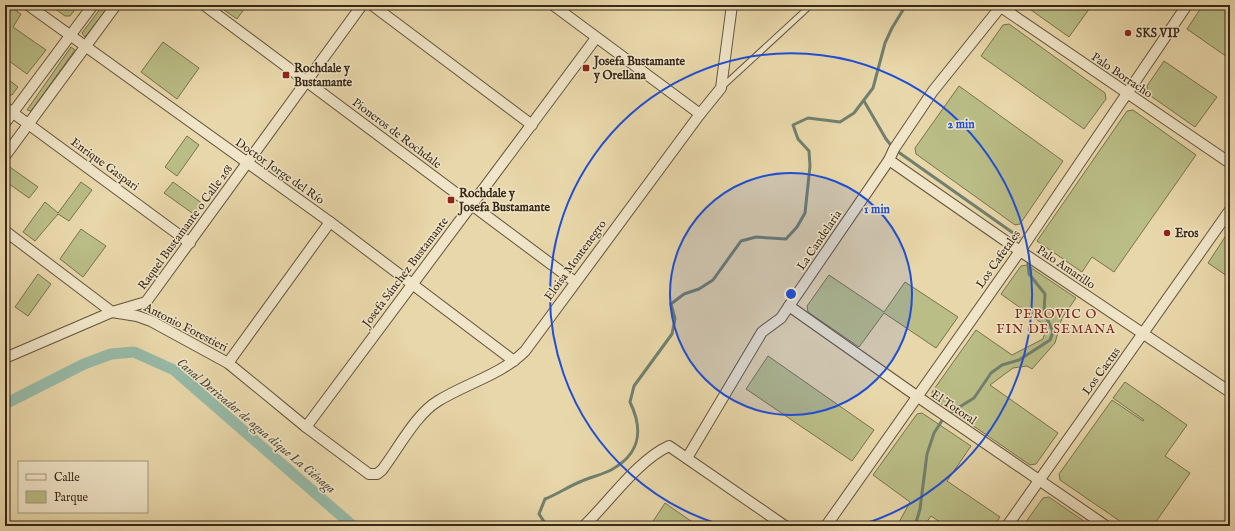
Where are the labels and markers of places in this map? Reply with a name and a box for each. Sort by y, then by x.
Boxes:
place label: SKS VIP [1136,26,1180,41]
marker: SKS VIP [1123,28,1133,38]
place label: Josefa Bustamante y Orellana [592,54,686,84]
place label: Rochdale y Bustamante [294,61,353,90]
marker: Josefa Bustamante y Orellana [581,63,591,73]
marker: Rochdale y Bustamante [281,70,291,80]
place label: Rochdale y Josefa Bustamante [457,186,551,216]
marker: Rochdale y Josefa Bustamante [446,195,456,205]
place label: Eros [1175,226,1199,241]
marker: Eros [1162,228,1172,238]
centre of rings [784,287,798,301]

